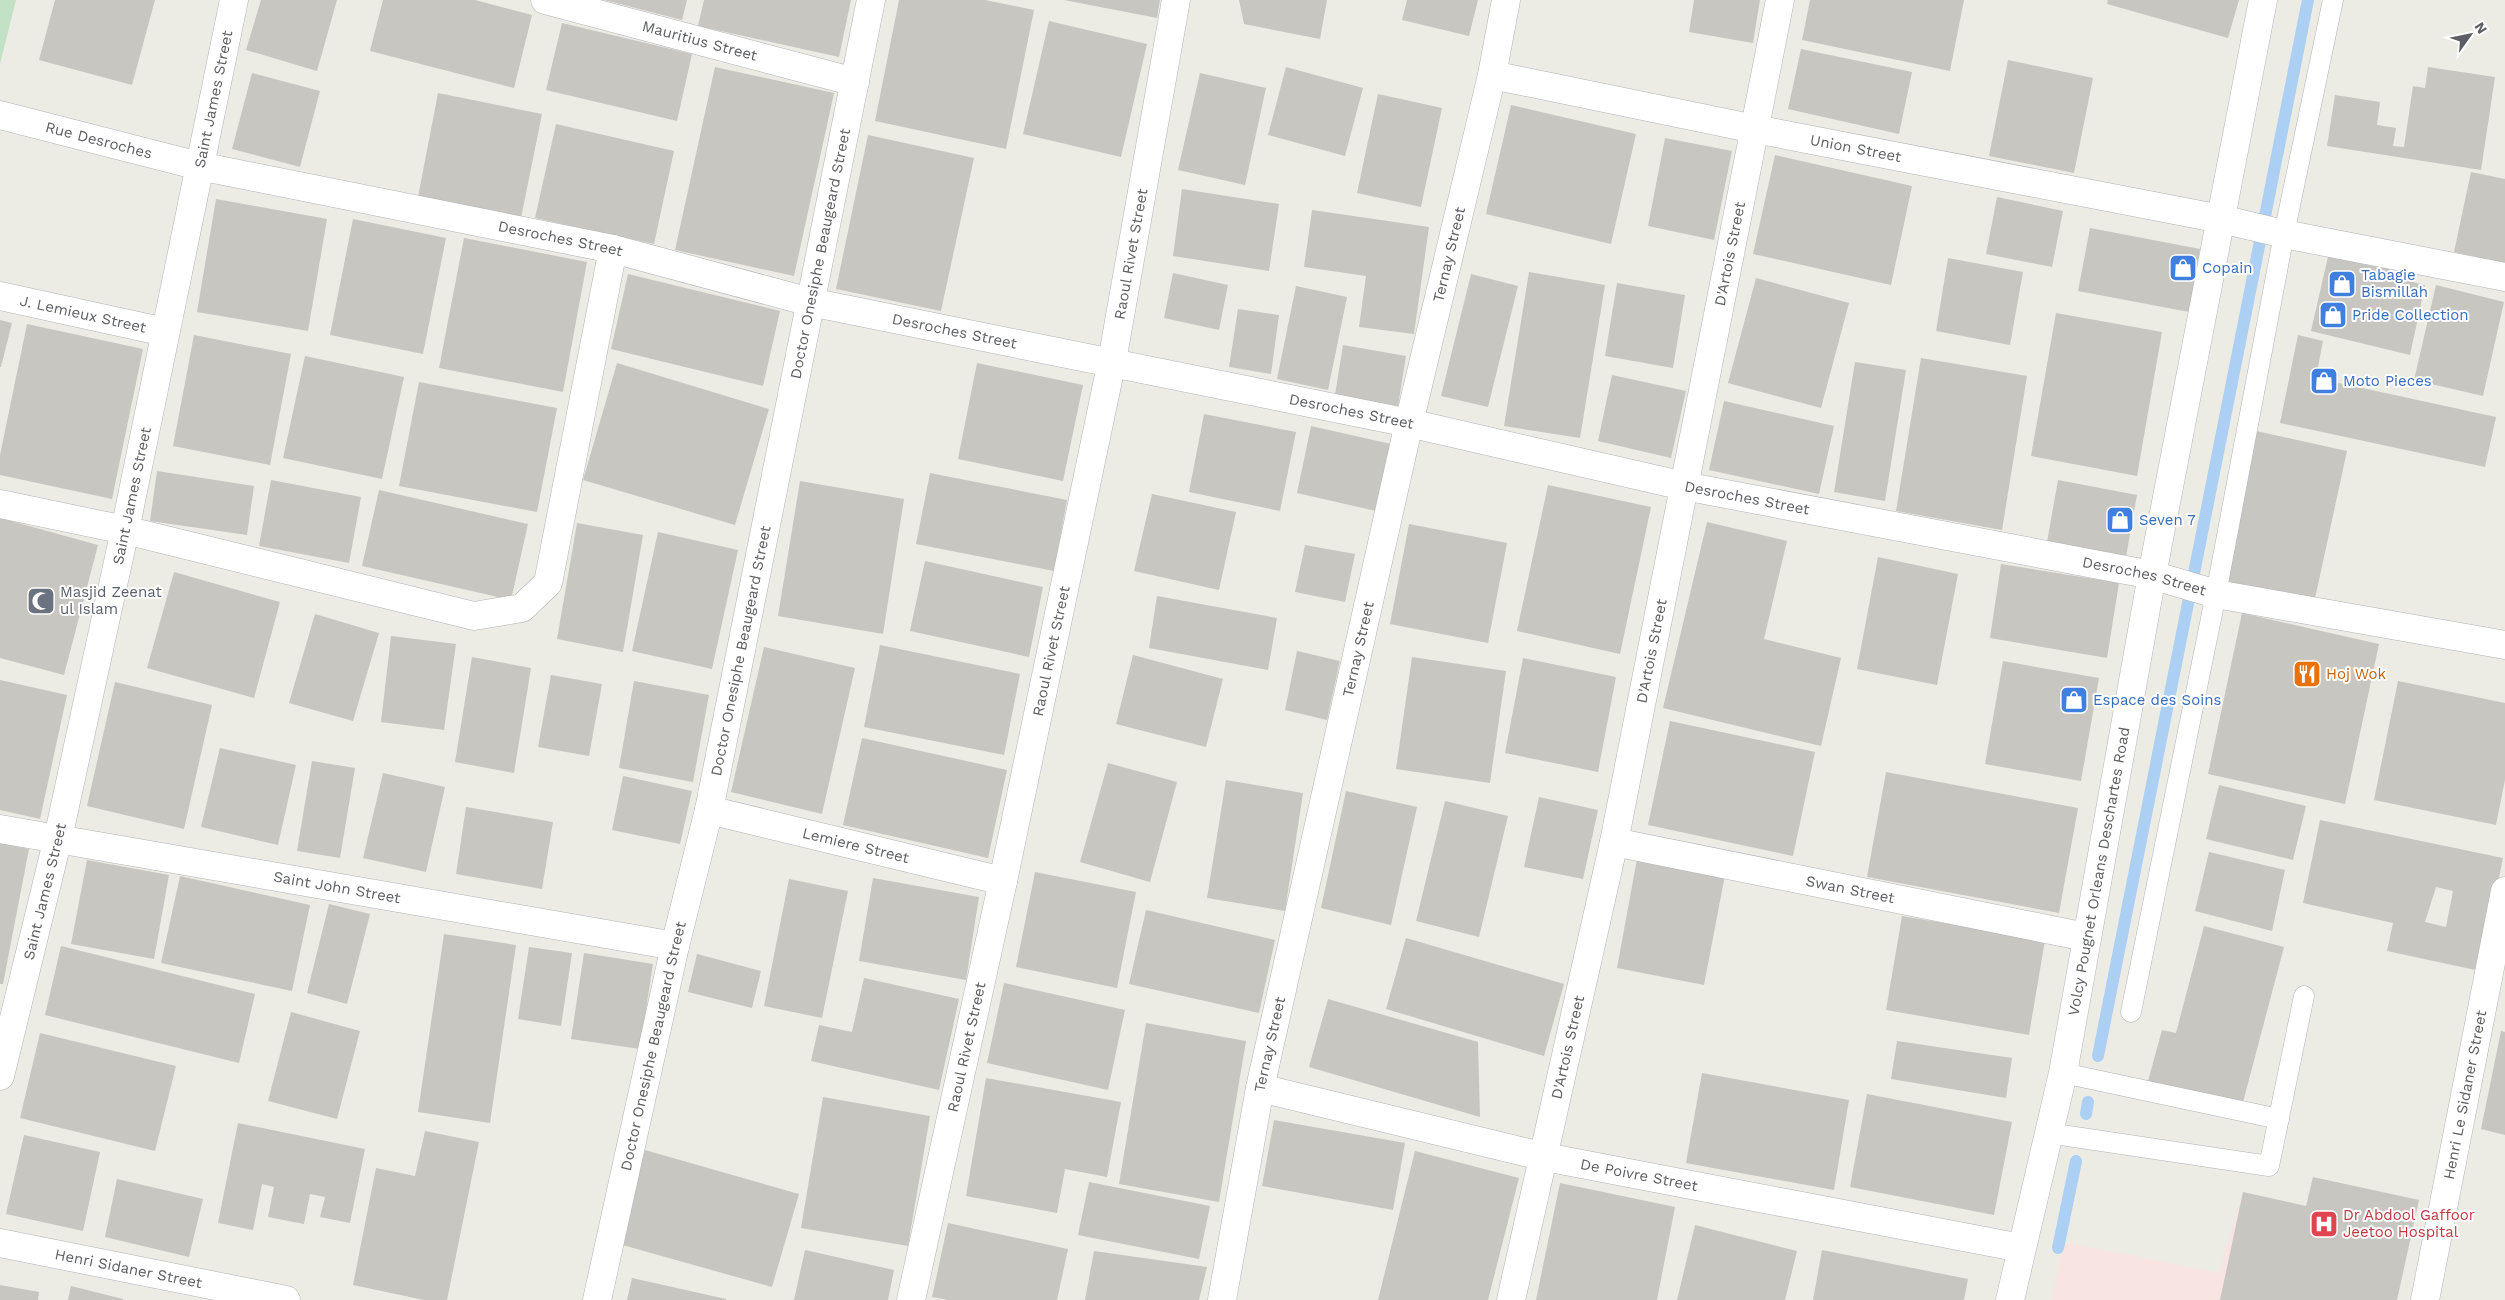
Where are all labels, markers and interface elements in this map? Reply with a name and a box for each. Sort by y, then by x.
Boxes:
north arrow [2445,10,2495,60]
street label: Mauritius Street [640,17,760,65]
text: N [2471,19,2490,37]
street label: Saint James Street [191,28,237,170]
street label: Rue Desroches [44,118,154,163]
street label: Doctor Onesiphe Beaugeard Street [786,126,854,380]
street label: Union Street [1809,131,1903,166]
street label: Raoul Rivet Street [1111,186,1152,321]
street label: D'Artois Street [1711,199,1749,307]
street label: Ternay Street [1429,205,1469,304]
street label: Desroches Street [496,217,625,260]
shop icon: Copain [2168,253,2198,283]
place label: Copain [2202,259,2252,277]
place label: Tabagie Bismillah [2361,266,2428,301]
shop icon: Tabagie Bismillah [2327,269,2357,299]
street label: J. Lemieux Street [18,292,149,337]
shop icon: Pride Collection [2318,300,2348,330]
place label: Pride Collection [2352,306,2469,324]
street label: Desroches Street [890,310,1019,353]
shop icon: Moto Pieces [2309,366,2339,396]
place label: Moto Pieces [2343,372,2432,390]
street label: Desroches Street [1287,390,1416,433]
street label: Saint James Street [109,425,155,566]
street label: Desroches Street [1683,477,1812,519]
shop icon: Seven 7 [2105,505,2135,535]
place label: Seven 7 [2139,511,2196,529]
street label: Doctor Onesiphe Beaugeard Street [707,523,775,778]
street label: Desroches Street [2081,553,2209,600]
place label: Masjid Zeenat ul Islam [60,583,162,618]
street label: Raoul Rivet Street [1029,583,1074,718]
mosque icon: Masjid Zeenat ul Islam [26,586,56,616]
street label: D'Artois Street [1633,597,1671,705]
street label: Ternay Street [1339,599,1378,699]
restaurant icon: Hoj Wok [2292,659,2322,689]
place label: Hoj Wok [2326,665,2387,683]
shop icon: Espace des Soins [2059,685,2089,715]
place label: Espace des Soins [2093,691,2222,709]
street label: Volcy Pougnet Orleans Deschartes Road [2064,726,2134,1017]
street label: Saint James Street [20,821,70,962]
street label: Lemiere Street [801,824,912,867]
street label: Saint John Street [272,868,403,907]
street label: Swan Street [1804,872,1897,907]
street label: Doctor Onesiphe Beaugeard Street [617,919,690,1173]
street label: Raoul Rivet Street [944,980,990,1114]
street label: D'Artois Street [1547,993,1588,1101]
street label: Ternay Street [1250,994,1289,1094]
street label: Henri Le Sidaner Street [2440,1008,2491,1181]
street label: De Poivre Street [1579,1155,1700,1195]
place label: Dr Abdool Gaffoor Jeetoo Hospital [2343,1206,2475,1241]
hospital icon: Dr Abdool Gaffoor Jeetoo Hospital [2309,1209,2339,1239]
street label: Henri Sidaner Street [53,1245,204,1292]

